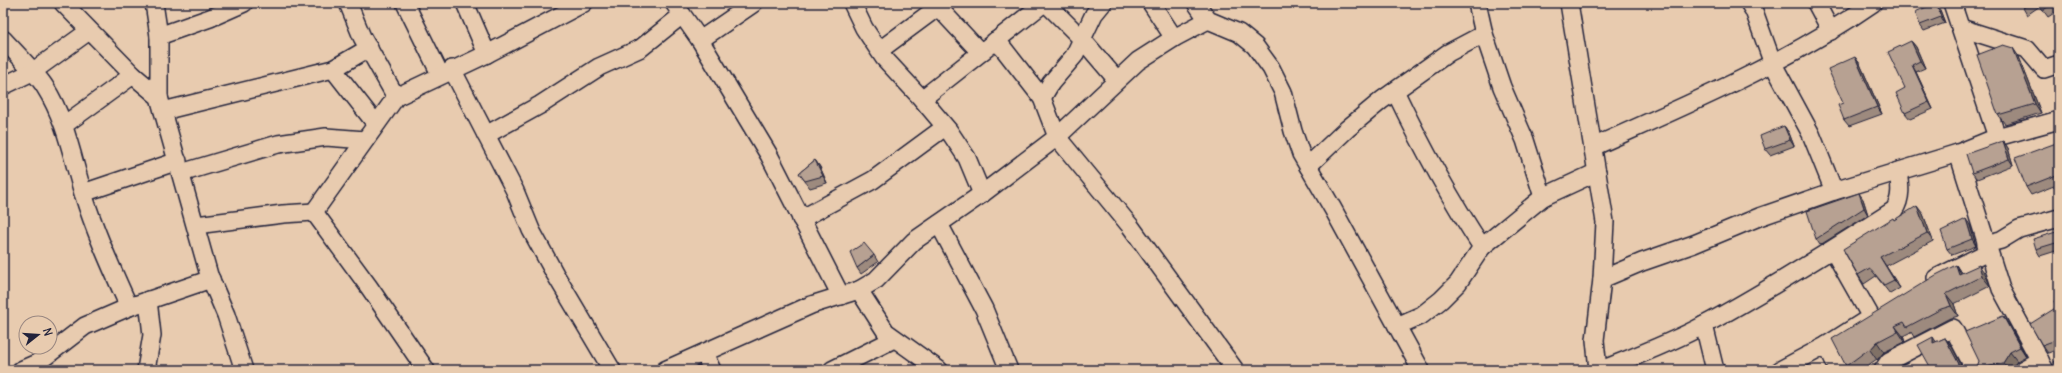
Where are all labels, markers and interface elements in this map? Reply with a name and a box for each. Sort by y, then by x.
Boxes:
north arrow [18,315,58,355]
text: N [40,326,55,338]

